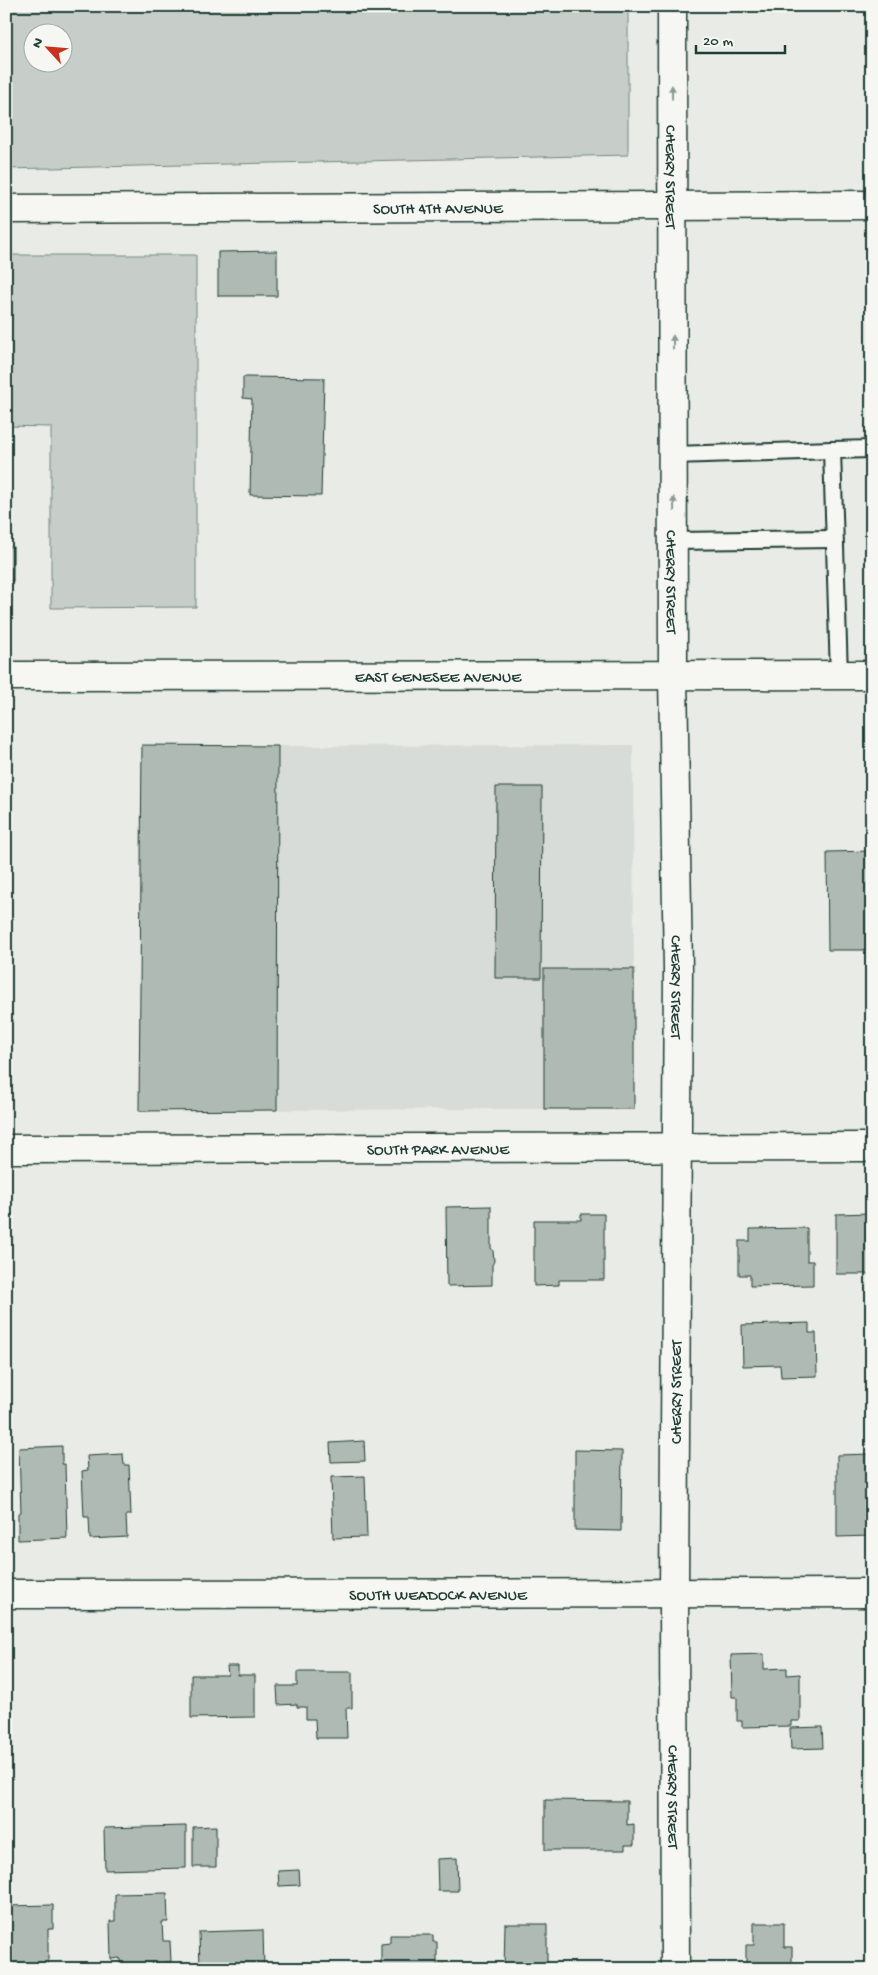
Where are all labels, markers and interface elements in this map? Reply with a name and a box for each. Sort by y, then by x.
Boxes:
north arrow [22,22,72,72]
scale bar [696,22,784,54]
text: 20 m [703,33,733,51]
text: N [29,36,48,51]
one-way arrow [668,84,676,100]
street label: CHERRY STREET [659,125,678,230]
street label: SOUTH 4TH AVENUE [373,201,504,220]
one-way arrow [669,334,677,350]
one-way arrow [670,496,678,512]
street label: CHERRY STREET [660,530,679,635]
street label: EAST GENESEE AVENUE [355,669,522,689]
street label: CHERRY STREET [664,935,684,1040]
street label: SOUTH PARK AVENUE [367,1142,510,1161]
street label: CHERRY STREET [669,1339,688,1444]
street label: SOUTH WEADOCK AVENUE [349,1587,528,1607]
street label: CHERRY STREET [661,1745,681,1850]

